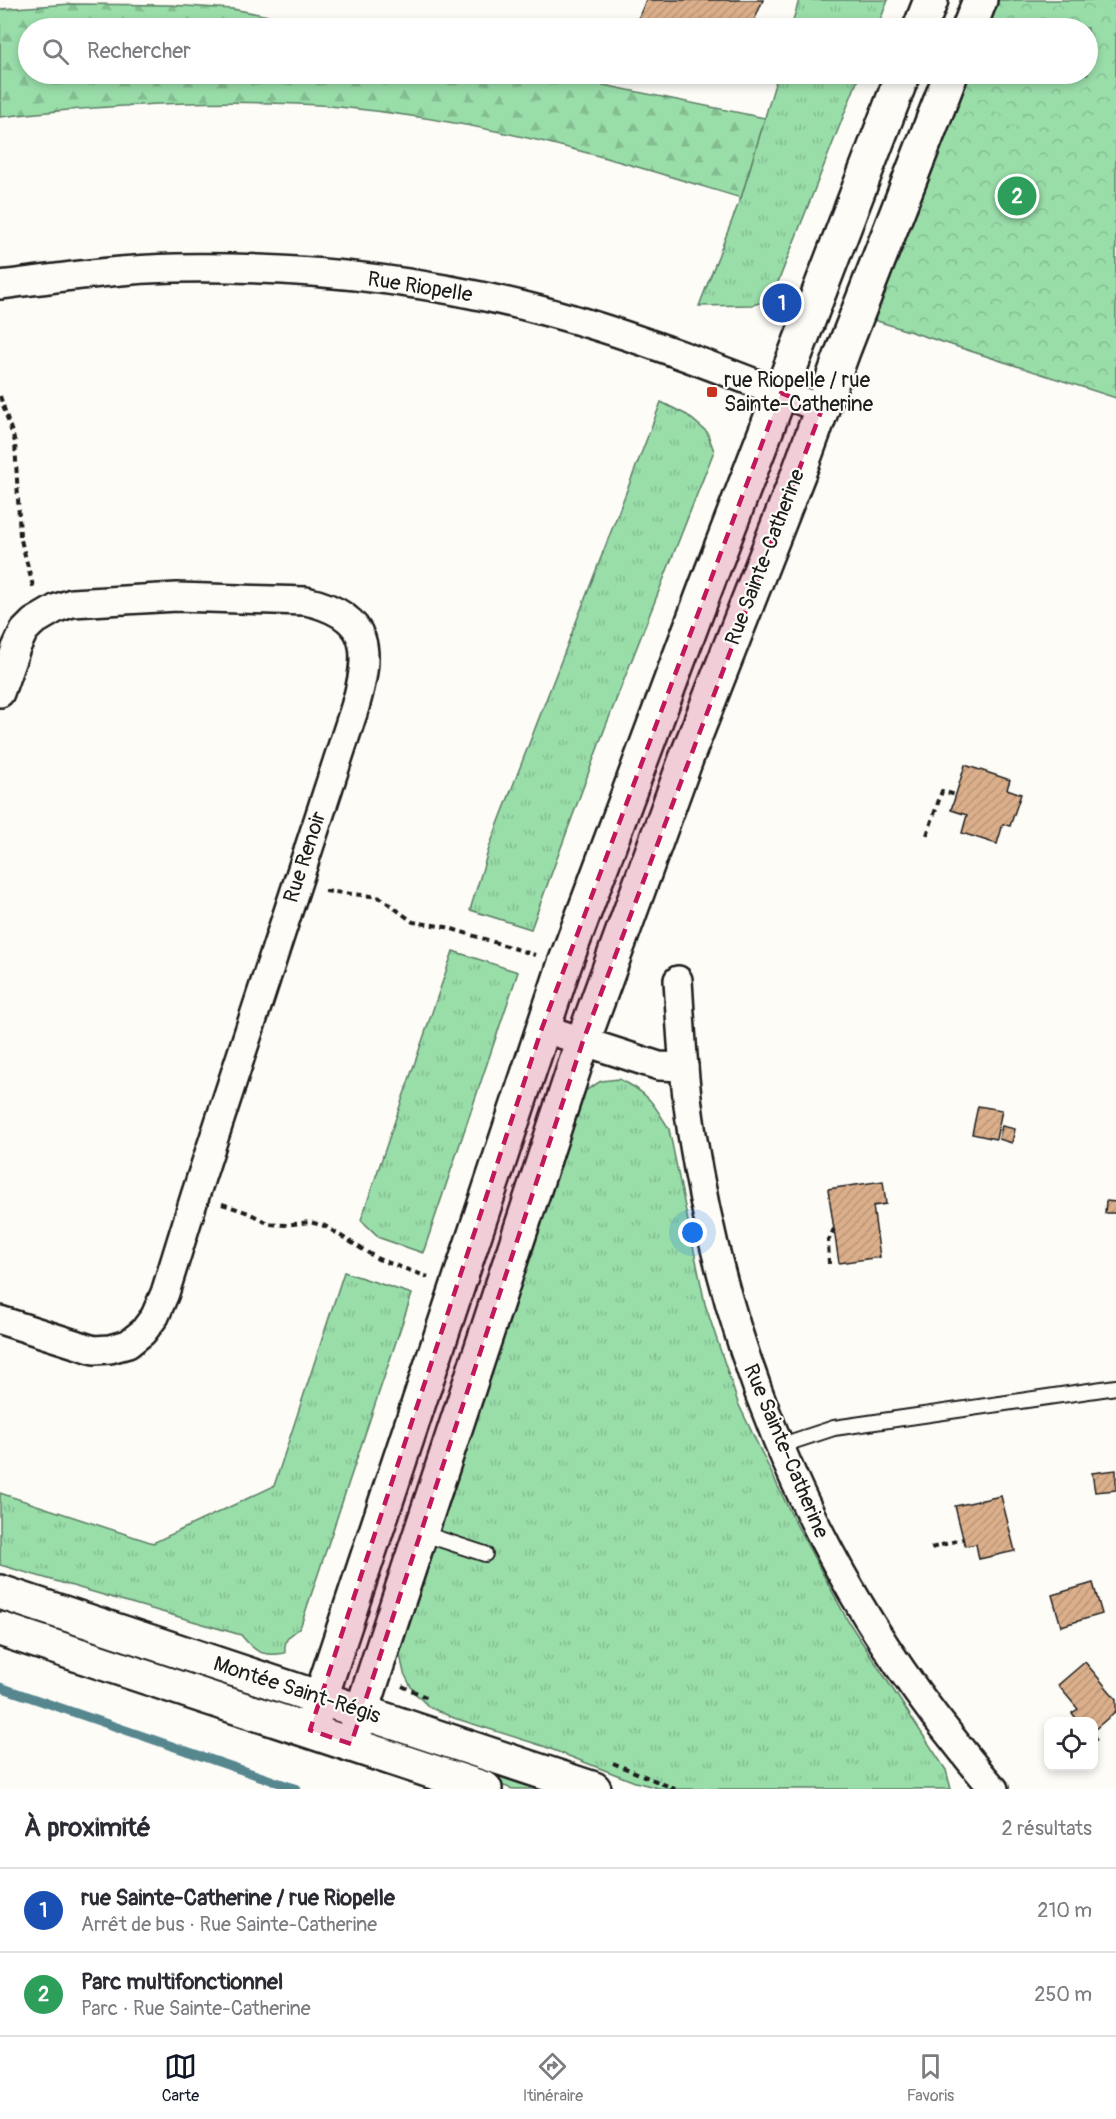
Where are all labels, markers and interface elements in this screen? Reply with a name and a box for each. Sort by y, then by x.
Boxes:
search box [18,18,1098,84]
icon: search [39,35,72,68]
text: Rechercher [87,37,191,65]
pin: 2 [998,174,1036,218]
street label: Rue Riopelle [366,265,475,309]
pin: 1 [762,280,802,326]
place label: rue Riopelle / rue Sainte-Catherine [724,367,874,418]
marker: rue Riopelle / rue Sainte-Catherine [705,385,719,399]
street label: Rue Sainte-Catherine [719,464,811,649]
street label: Rue Renoir [278,807,333,906]
your location [678,1218,707,1247]
street label: Rue Sainte-Catherine [737,1360,835,1543]
street label: Montée Saint-Régis [210,1650,385,1730]
map controls [1044,1717,1098,1771]
button: locate [1044,1717,1098,1771]
text: À proximité [24,1812,151,1844]
text: 2 résultats [1002,1816,1092,1841]
text: rue Sainte-Catherine / rue Riopelle [81,1884,395,1912]
text: 1 [40,1898,47,1923]
text: 210 m [1037,1898,1092,1923]
text: Arrêt de bus · Rue Sainte-Catherine [81,1912,377,1937]
text: Parc multifonctionnel [81,1968,283,1996]
text: 2 [38,1982,49,2007]
text: 250 m [1034,1982,1092,2007]
text: Parc · Rue Sainte-Catherine [81,1996,311,2021]
tab: Carte [162,2050,199,2106]
tab: Itinéraire [523,2050,583,2106]
tab: Favoris [907,2050,954,2106]

